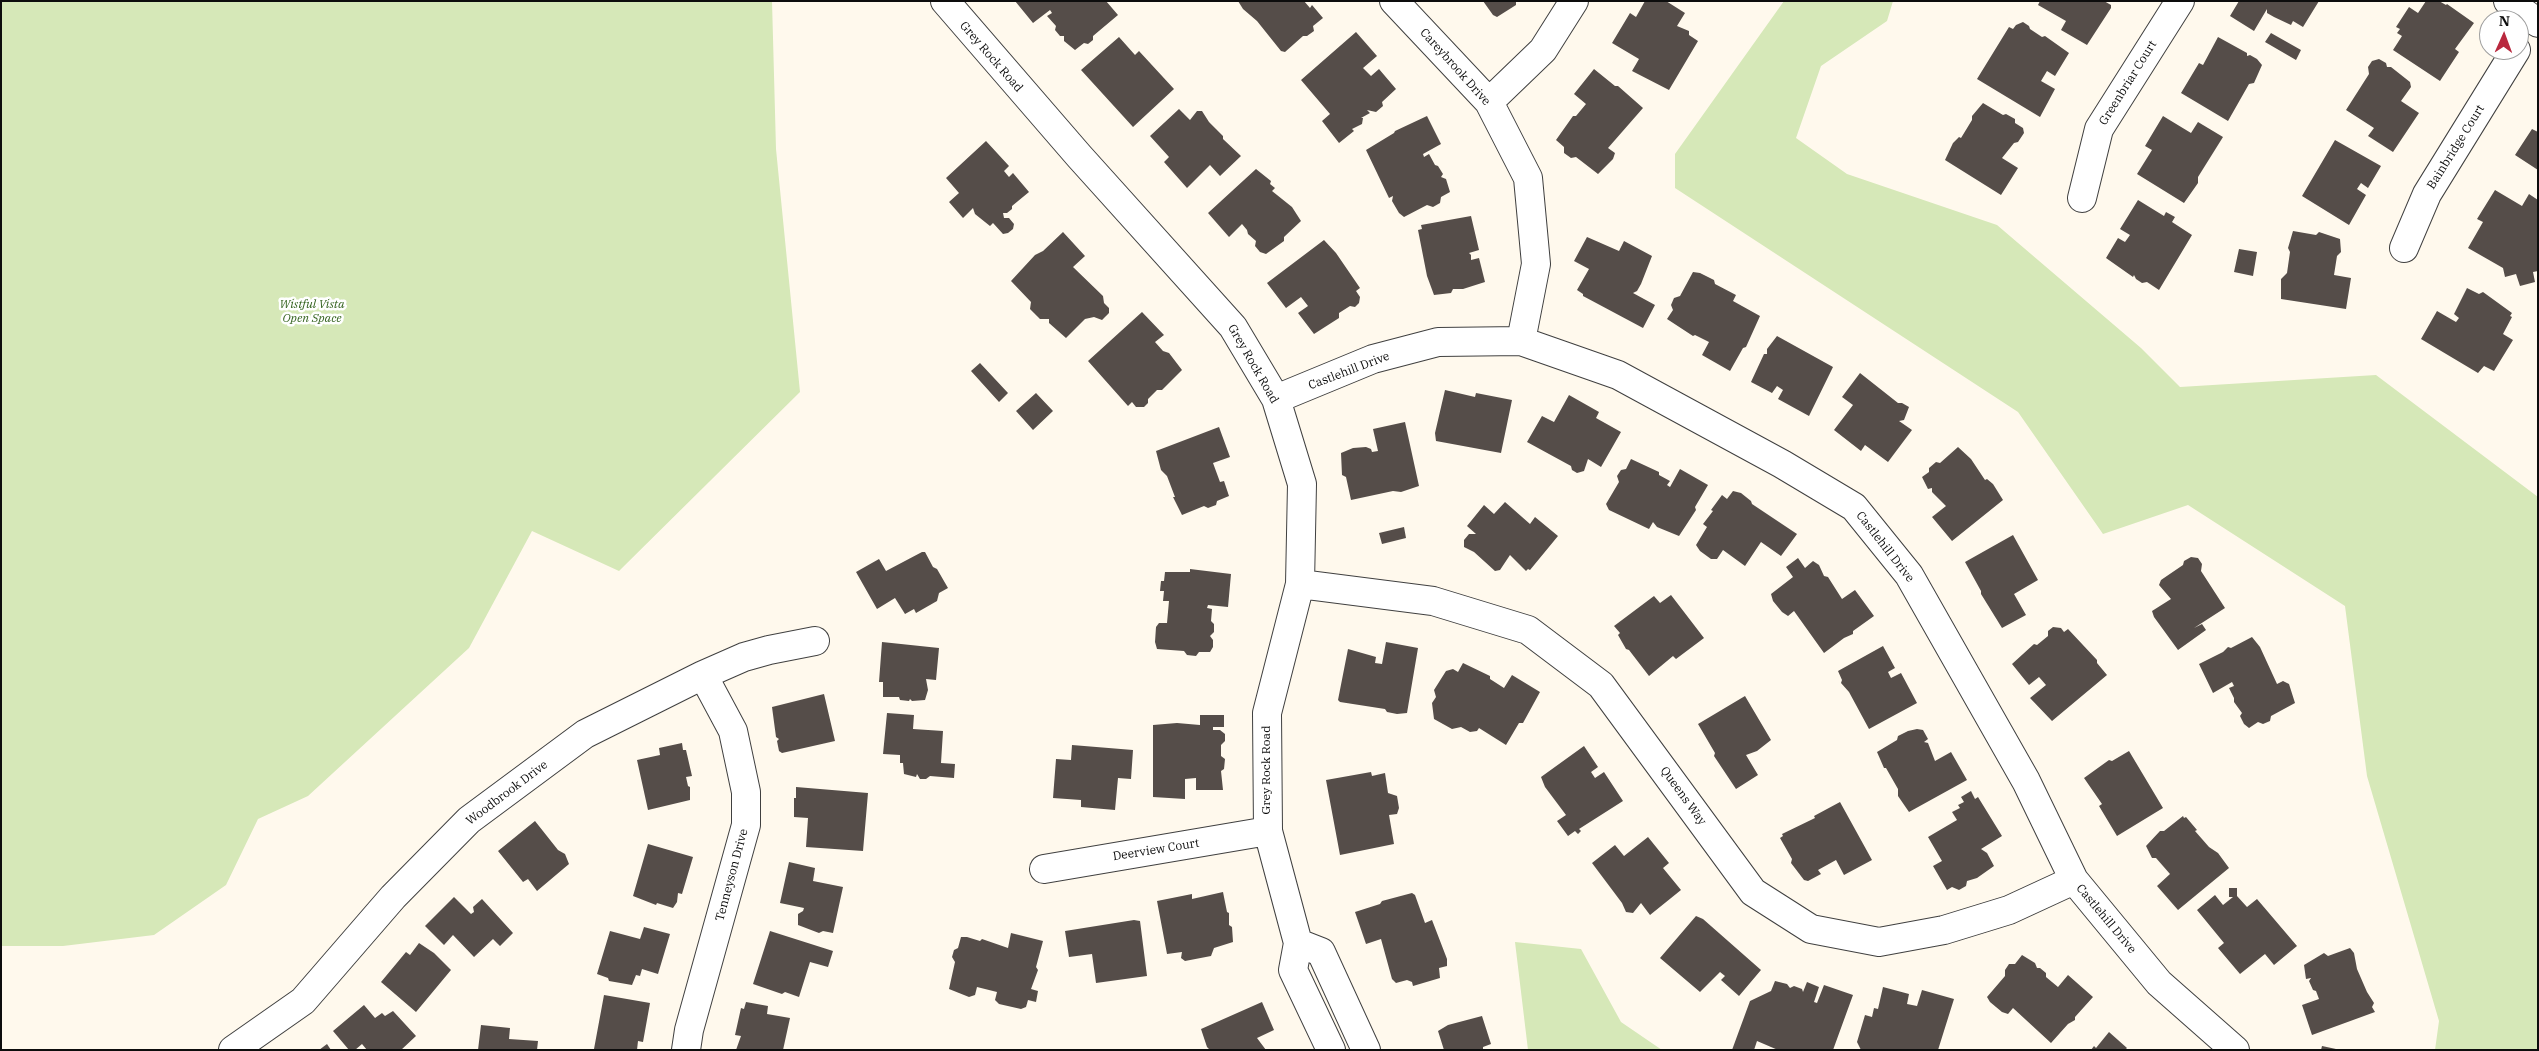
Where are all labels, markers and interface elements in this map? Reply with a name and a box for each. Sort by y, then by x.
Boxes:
north arrow [2479,10,2529,60]
text: N [2499,12,2510,30]
street label: Grey Rock Road [956,19,1026,95]
street label: Careybrook Drive [1417,26,1493,108]
street label: Greenbriar Court [2096,38,2160,128]
street label: Bainbridge Court [2424,102,2488,192]
park label: Wistful Vista Open Space [280,298,344,326]
street label: Grey Rock Road [1225,322,1281,406]
street label: Castlehill Drive [1306,349,1392,393]
street label: Castlehill Drive [1853,509,1917,585]
street label: Grey Rock Road [1260,726,1274,814]
street label: Woodbrook Drive [463,758,551,828]
street label: Queens Way [1657,764,1709,828]
street label: Tenneyson Drive [713,827,751,923]
street label: Deerview Court [1112,836,1200,864]
street label: Castlehill Drive [2073,882,2139,956]

